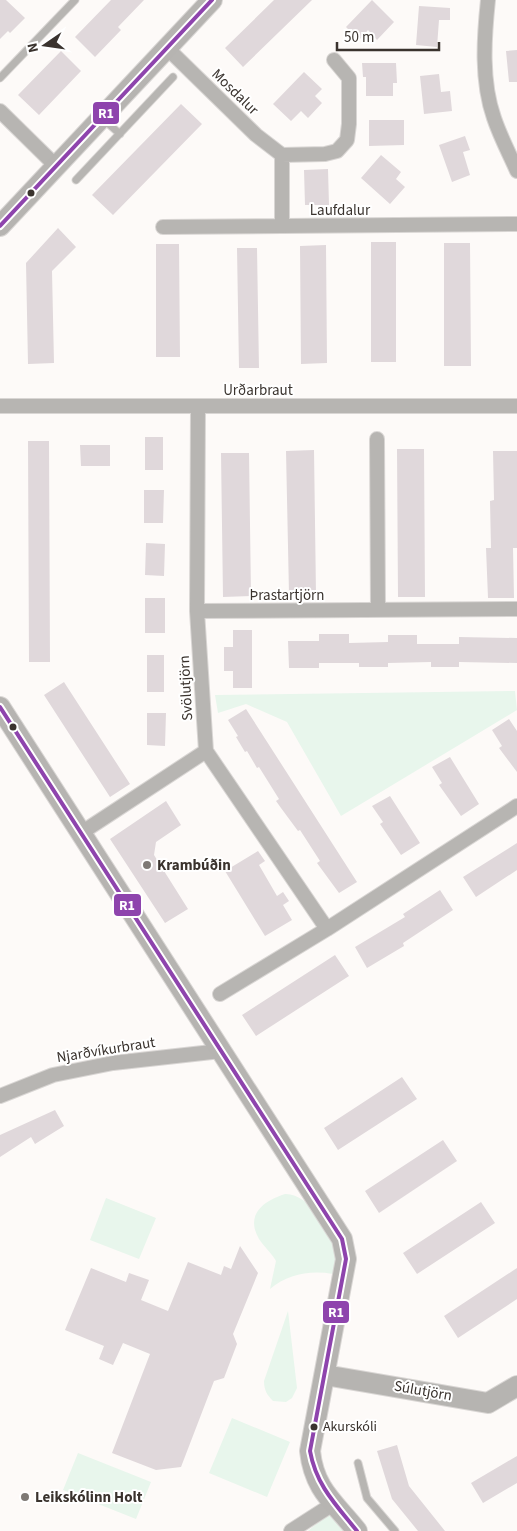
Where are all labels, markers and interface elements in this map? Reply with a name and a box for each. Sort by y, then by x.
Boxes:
north arrow [20,20,70,70]
scale bar [337,20,440,52]
text: 50 m [344,27,374,48]
text: N [23,41,44,54]
street label: Mosdalur [207,64,264,120]
line badge: R1 [92,101,120,125]
text: R1 [98,104,114,124]
unlabelled marker [26,188,36,198]
street label: Laufdalur [310,200,371,221]
street label: Urðarbraut [223,380,293,401]
street label: Þrastartjörn [250,585,324,606]
street label: Svölutjörn [174,655,198,721]
unlabelled marker [8,722,18,732]
place label: Krambúðin [157,855,231,876]
marker: Krambúðin [141,859,153,871]
line badge: R1 [113,893,142,917]
text: R1 [119,896,135,916]
street label: Njarðvíkurbraut [55,1032,157,1068]
line badge: R1 [322,1300,350,1324]
text: R1 [328,1303,344,1323]
street label: Súlutjörn [392,1376,454,1406]
place label: Akurskóli [323,1417,377,1437]
marker: Akurskóli [309,1422,319,1432]
place label: Leikskólinn Holt [35,1487,143,1508]
marker: Leikskólinn Holt [19,1491,31,1503]

